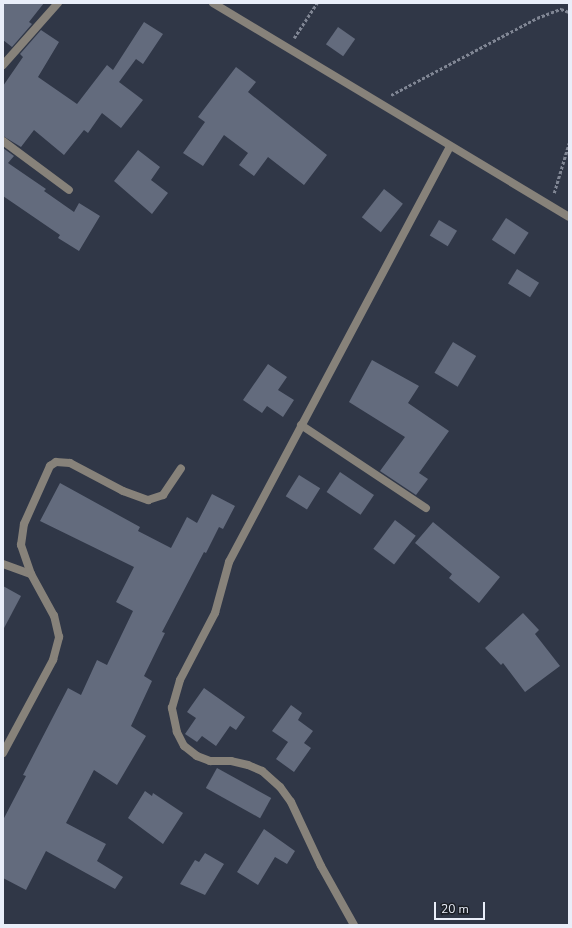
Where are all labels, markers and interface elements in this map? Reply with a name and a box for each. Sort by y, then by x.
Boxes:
scale bar [436,894,487,920]
text: 20 m [441,901,469,917]

